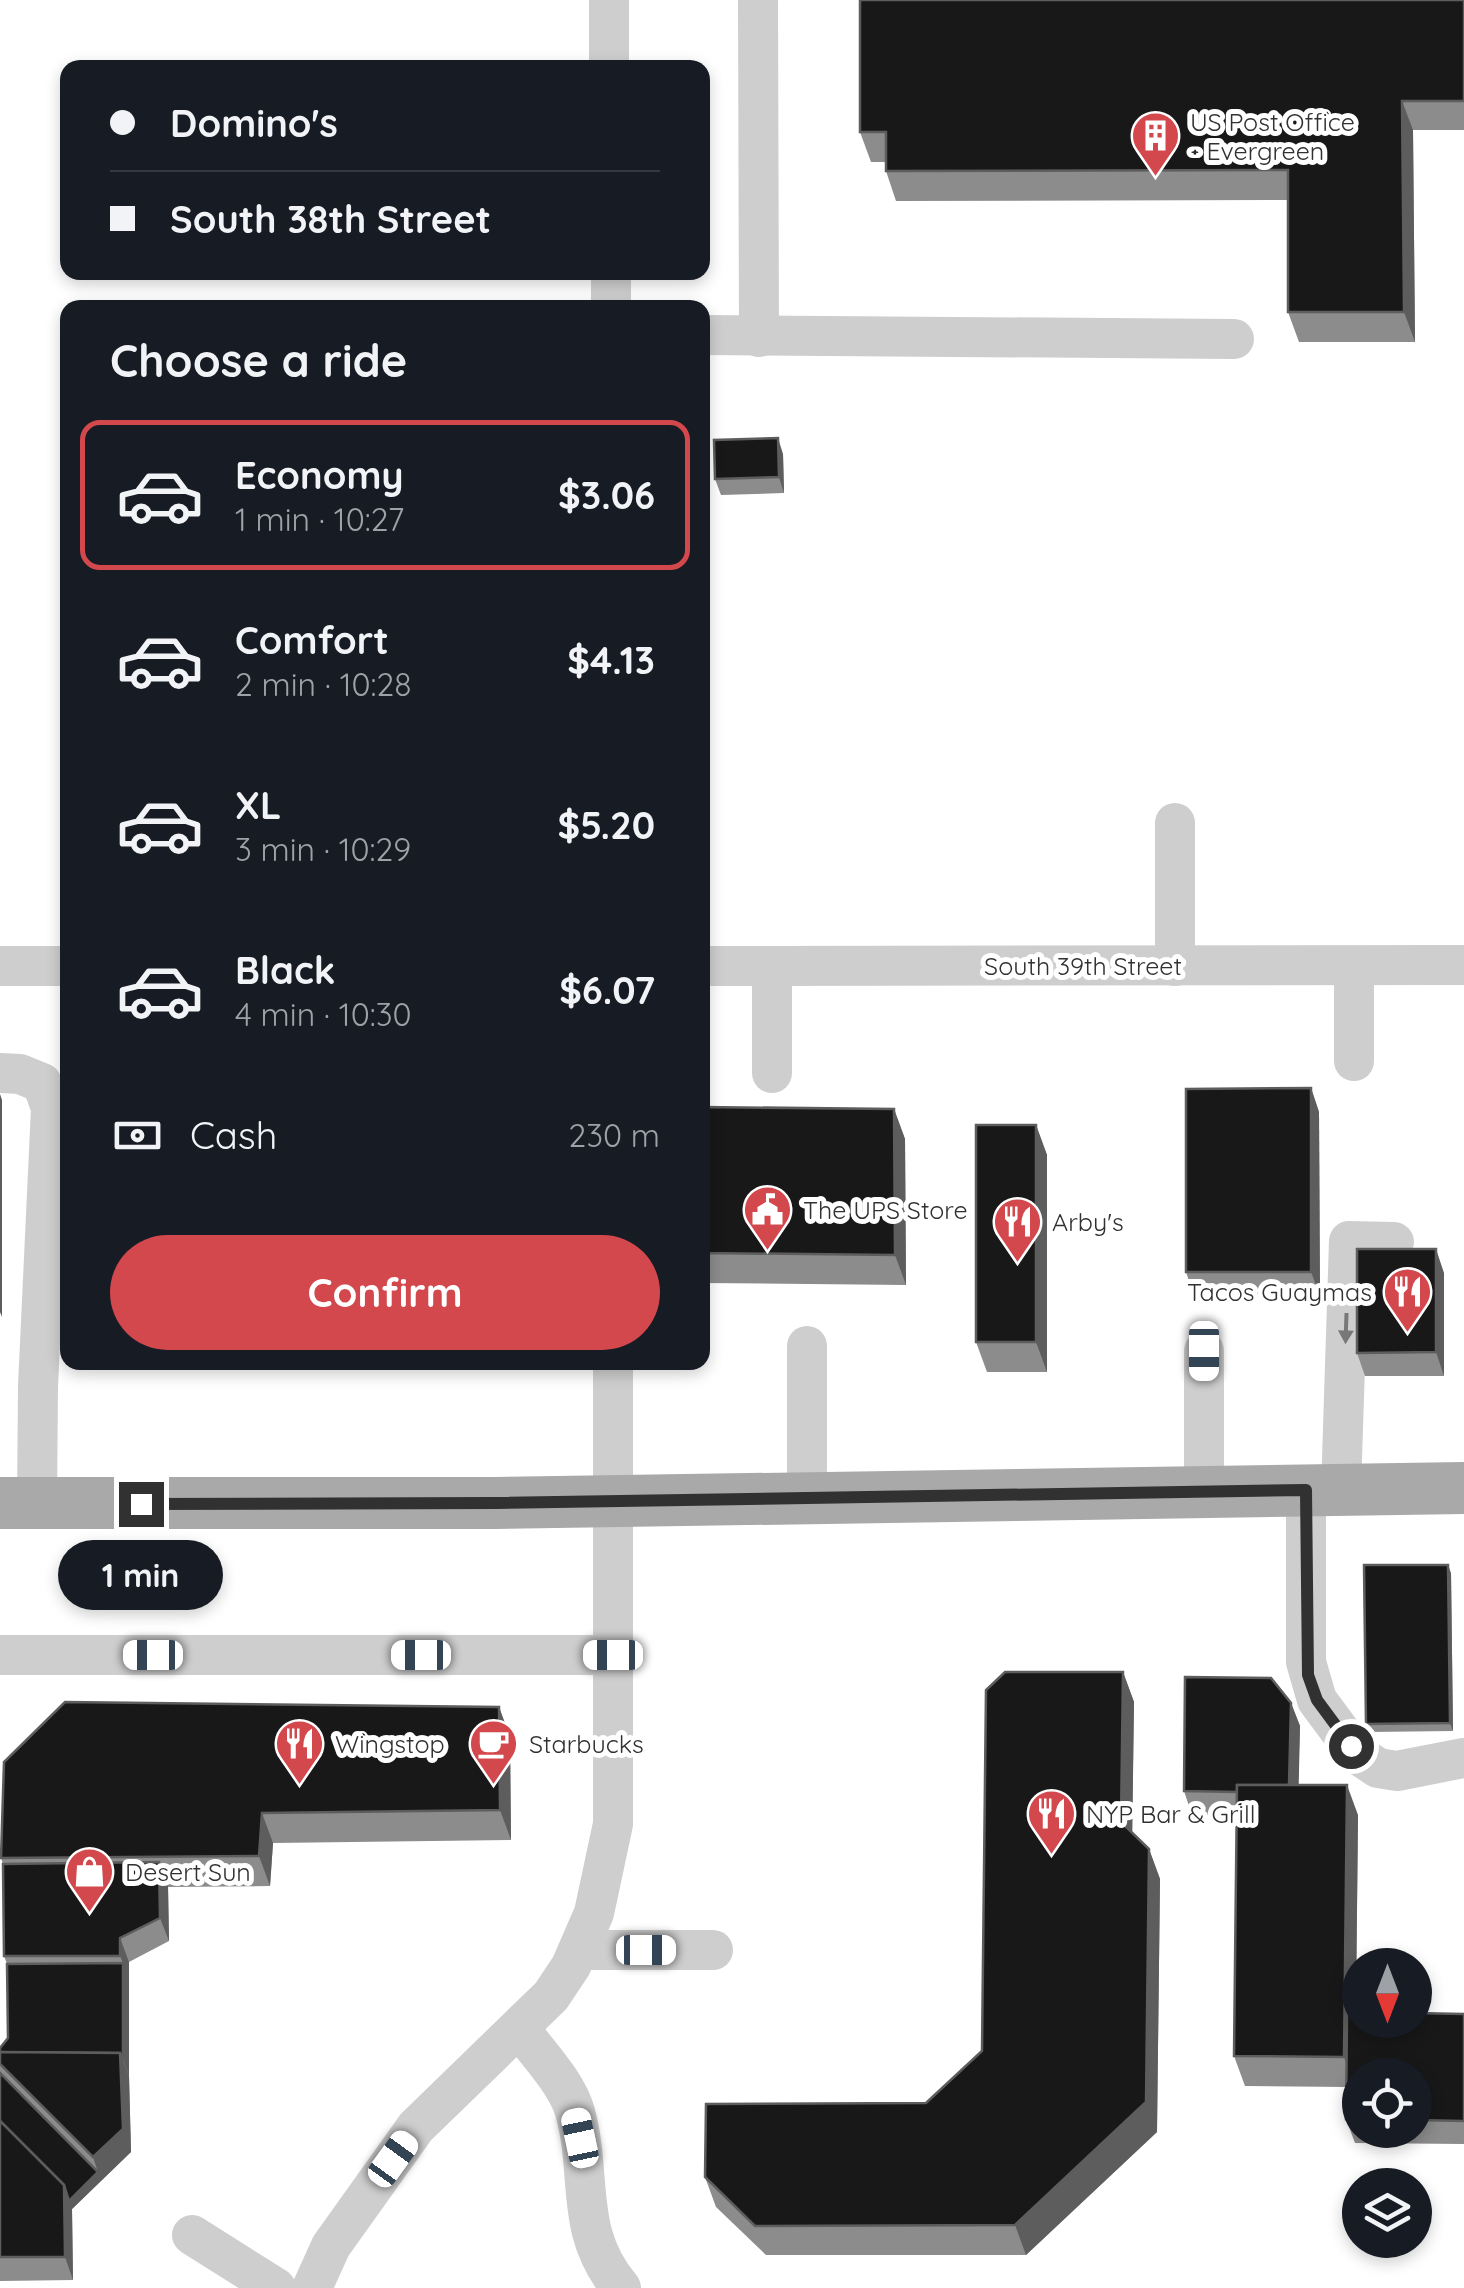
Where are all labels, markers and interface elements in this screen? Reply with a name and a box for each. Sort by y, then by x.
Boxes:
text: Domino's [170,99,338,147]
place label: US Post Office - Evergreen [1190,106,1355,166]
building icon: US Post Office - Evergreen [1129,110,1181,178]
text: South 38th Street [170,195,491,243]
text: Choose a ride [110,332,407,388]
icon: car [115,450,205,540]
text: Economy [235,451,404,499]
text: $3.06 [558,471,655,519]
text: 1 min · 10:27 [235,499,404,539]
icon: car [115,615,205,705]
text: Comfort [235,616,389,664]
text: $4.13 [567,636,655,684]
text: 2 min · 10:28 [235,664,412,704]
icon: car [115,780,205,870]
text: XL [235,781,281,829]
text: $5.20 [558,801,655,849]
text: 3 min · 10:29 [235,829,411,869]
icon: car [115,945,205,1035]
text: Black [235,946,335,994]
street label: South 39th Street [984,950,1182,981]
text: $6.07 [559,966,655,1014]
text: 4 min · 10:30 [235,994,412,1034]
icon: cash [110,1108,165,1163]
text: Cash [190,1111,277,1159]
text: 230 m [569,1115,660,1155]
public building icon: The UPS Store [742,1184,794,1252]
place label: The UPS Store [803,1194,968,1225]
restaurant icon: Arby's [991,1196,1043,1264]
place label: Arby's [1052,1206,1124,1237]
button: Confirm [110,1235,660,1350]
restaurant icon: Tacos Guaymas [1381,1266,1433,1334]
place label: Tacos Guaymas [1187,1276,1372,1307]
one-way arrow [1338,1312,1354,1344]
car [1189,1321,1219,1381]
route end [119,1482,164,1527]
callout: 1 min [58,1539,224,1609]
text: 1 min [102,1555,179,1595]
car [123,1640,183,1670]
car [391,1640,451,1670]
car [583,1640,643,1670]
restaurant icon: Wingstop [274,1718,326,1786]
cafe icon: Starbucks [468,1718,520,1786]
route start [1329,1724,1374,1769]
place label: Wingstop [335,1728,445,1759]
place label: Starbucks [529,1728,644,1759]
restaurant icon: NYP Bar & Grill [1025,1788,1077,1856]
place label: NYP Bar & Grill [1086,1798,1255,1829]
shop icon: Desert Sun [64,1846,116,1914]
place label: Desert Sun [125,1856,251,1887]
car [616,1935,676,1965]
north arrow [1342,1948,1432,2038]
map controls [1342,1948,1432,2258]
button: locate [1342,2058,1432,2148]
car [559,2106,601,2170]
car [363,2126,423,2192]
button: layers [1342,2168,1432,2258]

